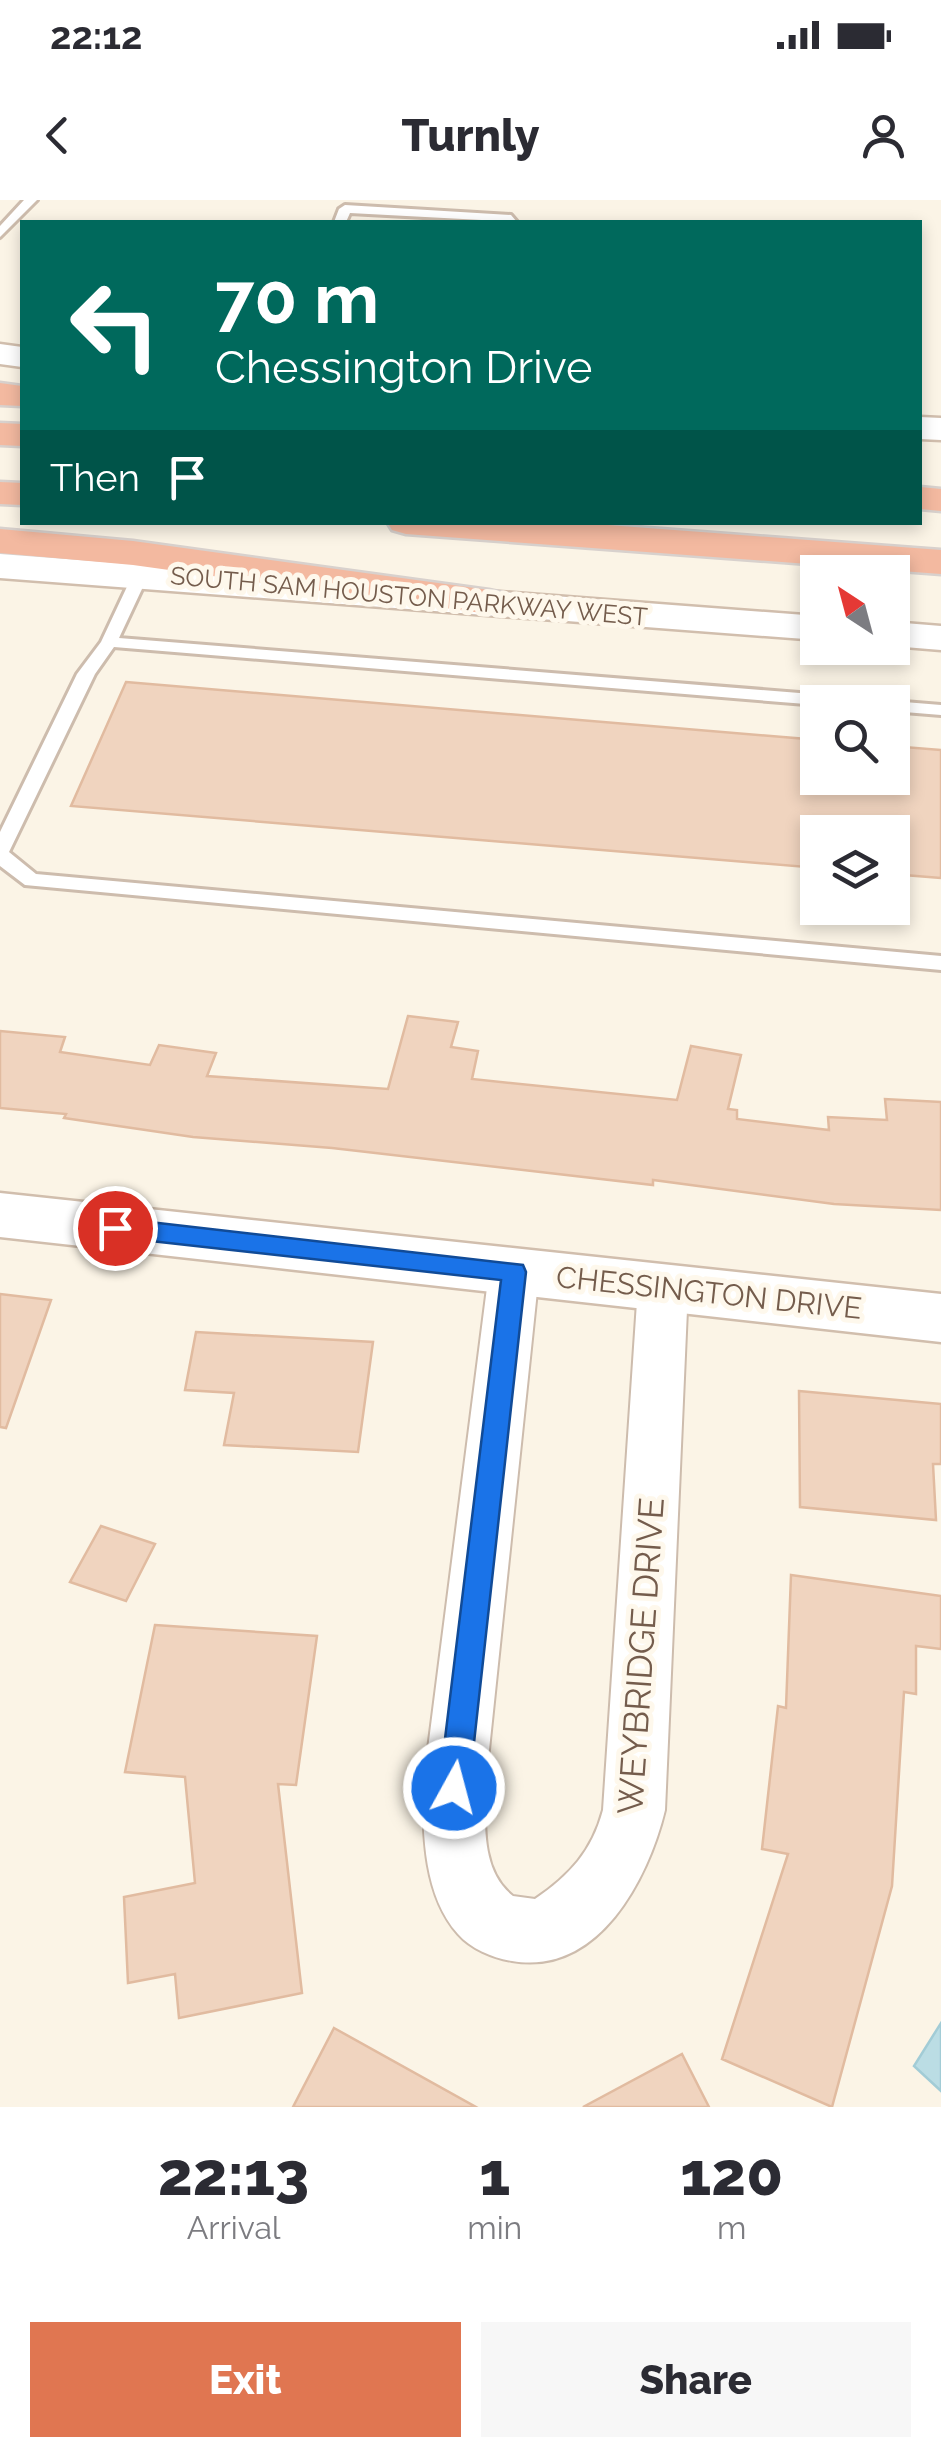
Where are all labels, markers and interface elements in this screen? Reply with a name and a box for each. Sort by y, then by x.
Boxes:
text: 22:12 [50,13,142,58]
icon: back [30,108,85,163]
icon: person [856,108,911,163]
text: Turnly [401,109,540,162]
text: 70 m [215,257,379,339]
icon: left [50,260,180,390]
text: Chessington Drive [215,341,592,394]
icon: arrive [160,450,215,505]
text: Then [50,455,140,500]
north arrow [800,555,910,665]
map controls [800,555,910,925]
street label: SOUTH SAM HOUSTON PARKWAY WEST [169,560,649,632]
button: search [800,685,910,795]
button: layers [800,815,910,925]
pin [73,1186,158,1271]
icon: arrive [88,1201,143,1256]
street label: CHESSINGTON DRIVE [555,1259,864,1326]
street label: WEYBRIDGE DRIVE [609,1496,672,1816]
position arrow [402,1736,506,1840]
text: 22:13 [158,2139,309,2209]
text: 1 [479,2139,510,2209]
text: 120 [680,2139,783,2209]
text: Arrival [187,2209,281,2246]
text: min [467,2209,522,2246]
text: m [717,2209,746,2246]
button: Exit [30,2322,461,2437]
button: Share [481,2322,911,2437]

